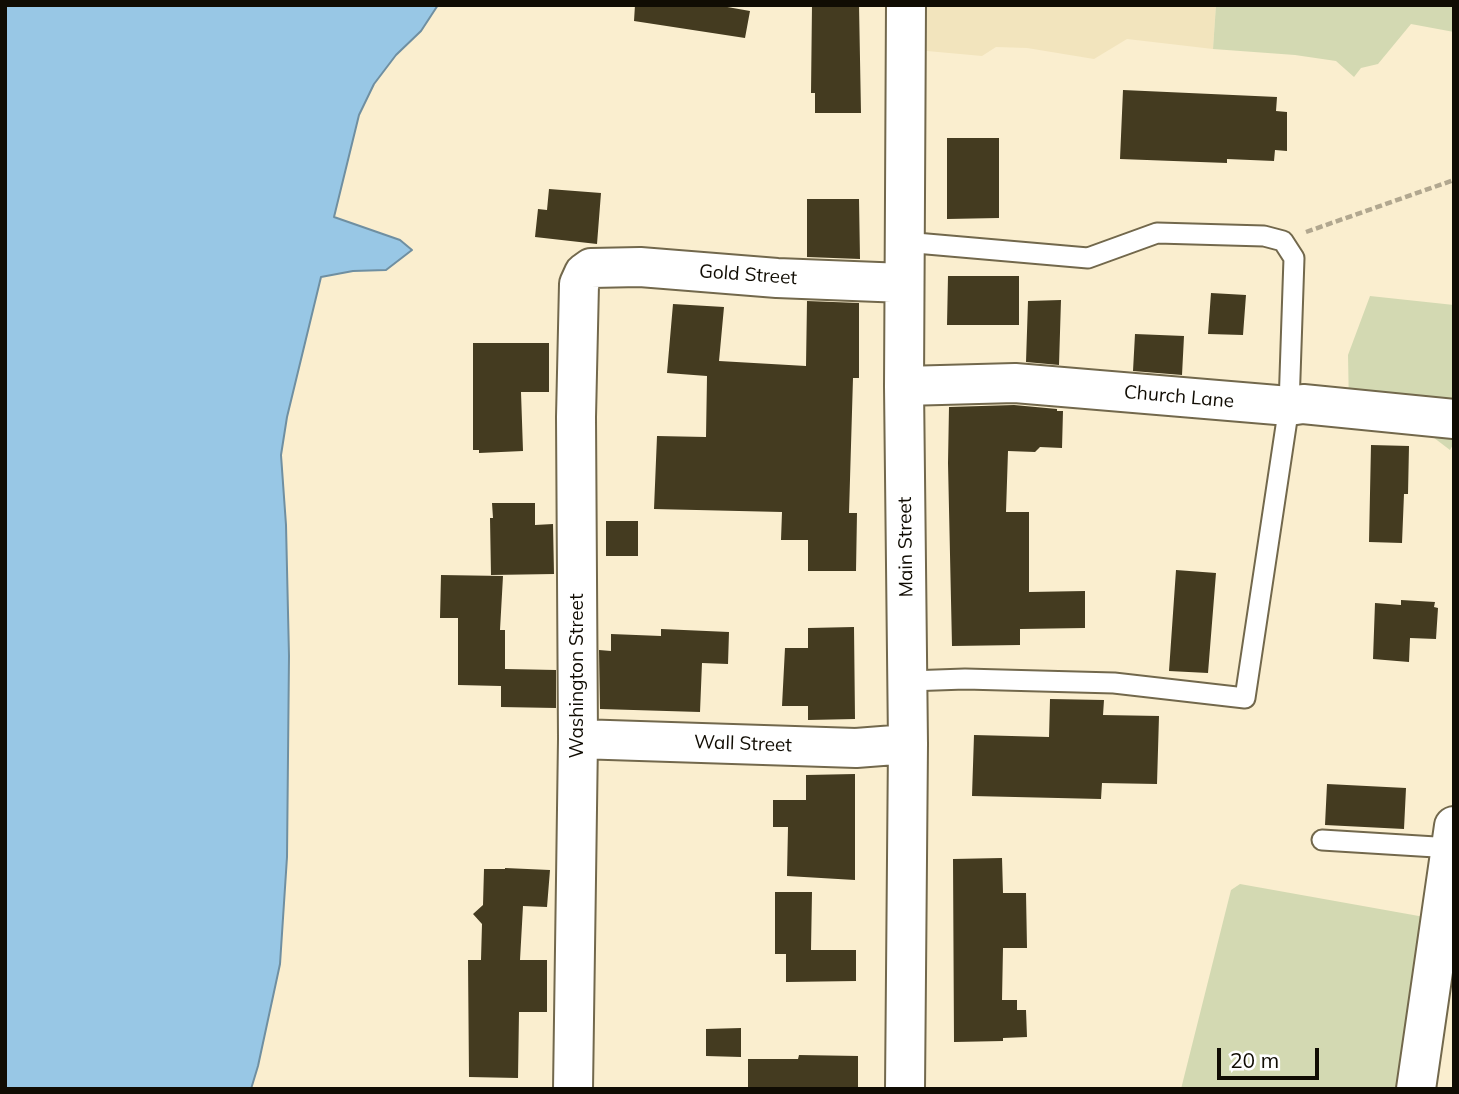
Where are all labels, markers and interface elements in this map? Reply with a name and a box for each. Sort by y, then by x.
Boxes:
street label: Gold Street [698,260,798,290]
street label: Church Lane [1123,381,1235,413]
street label: Main Street [894,496,918,598]
street label: Washington Street [566,593,588,759]
street label: Wall Street [694,731,792,757]
scale bar [1221,1034,1322,1078]
text: 20 m [1230,1047,1279,1073]

